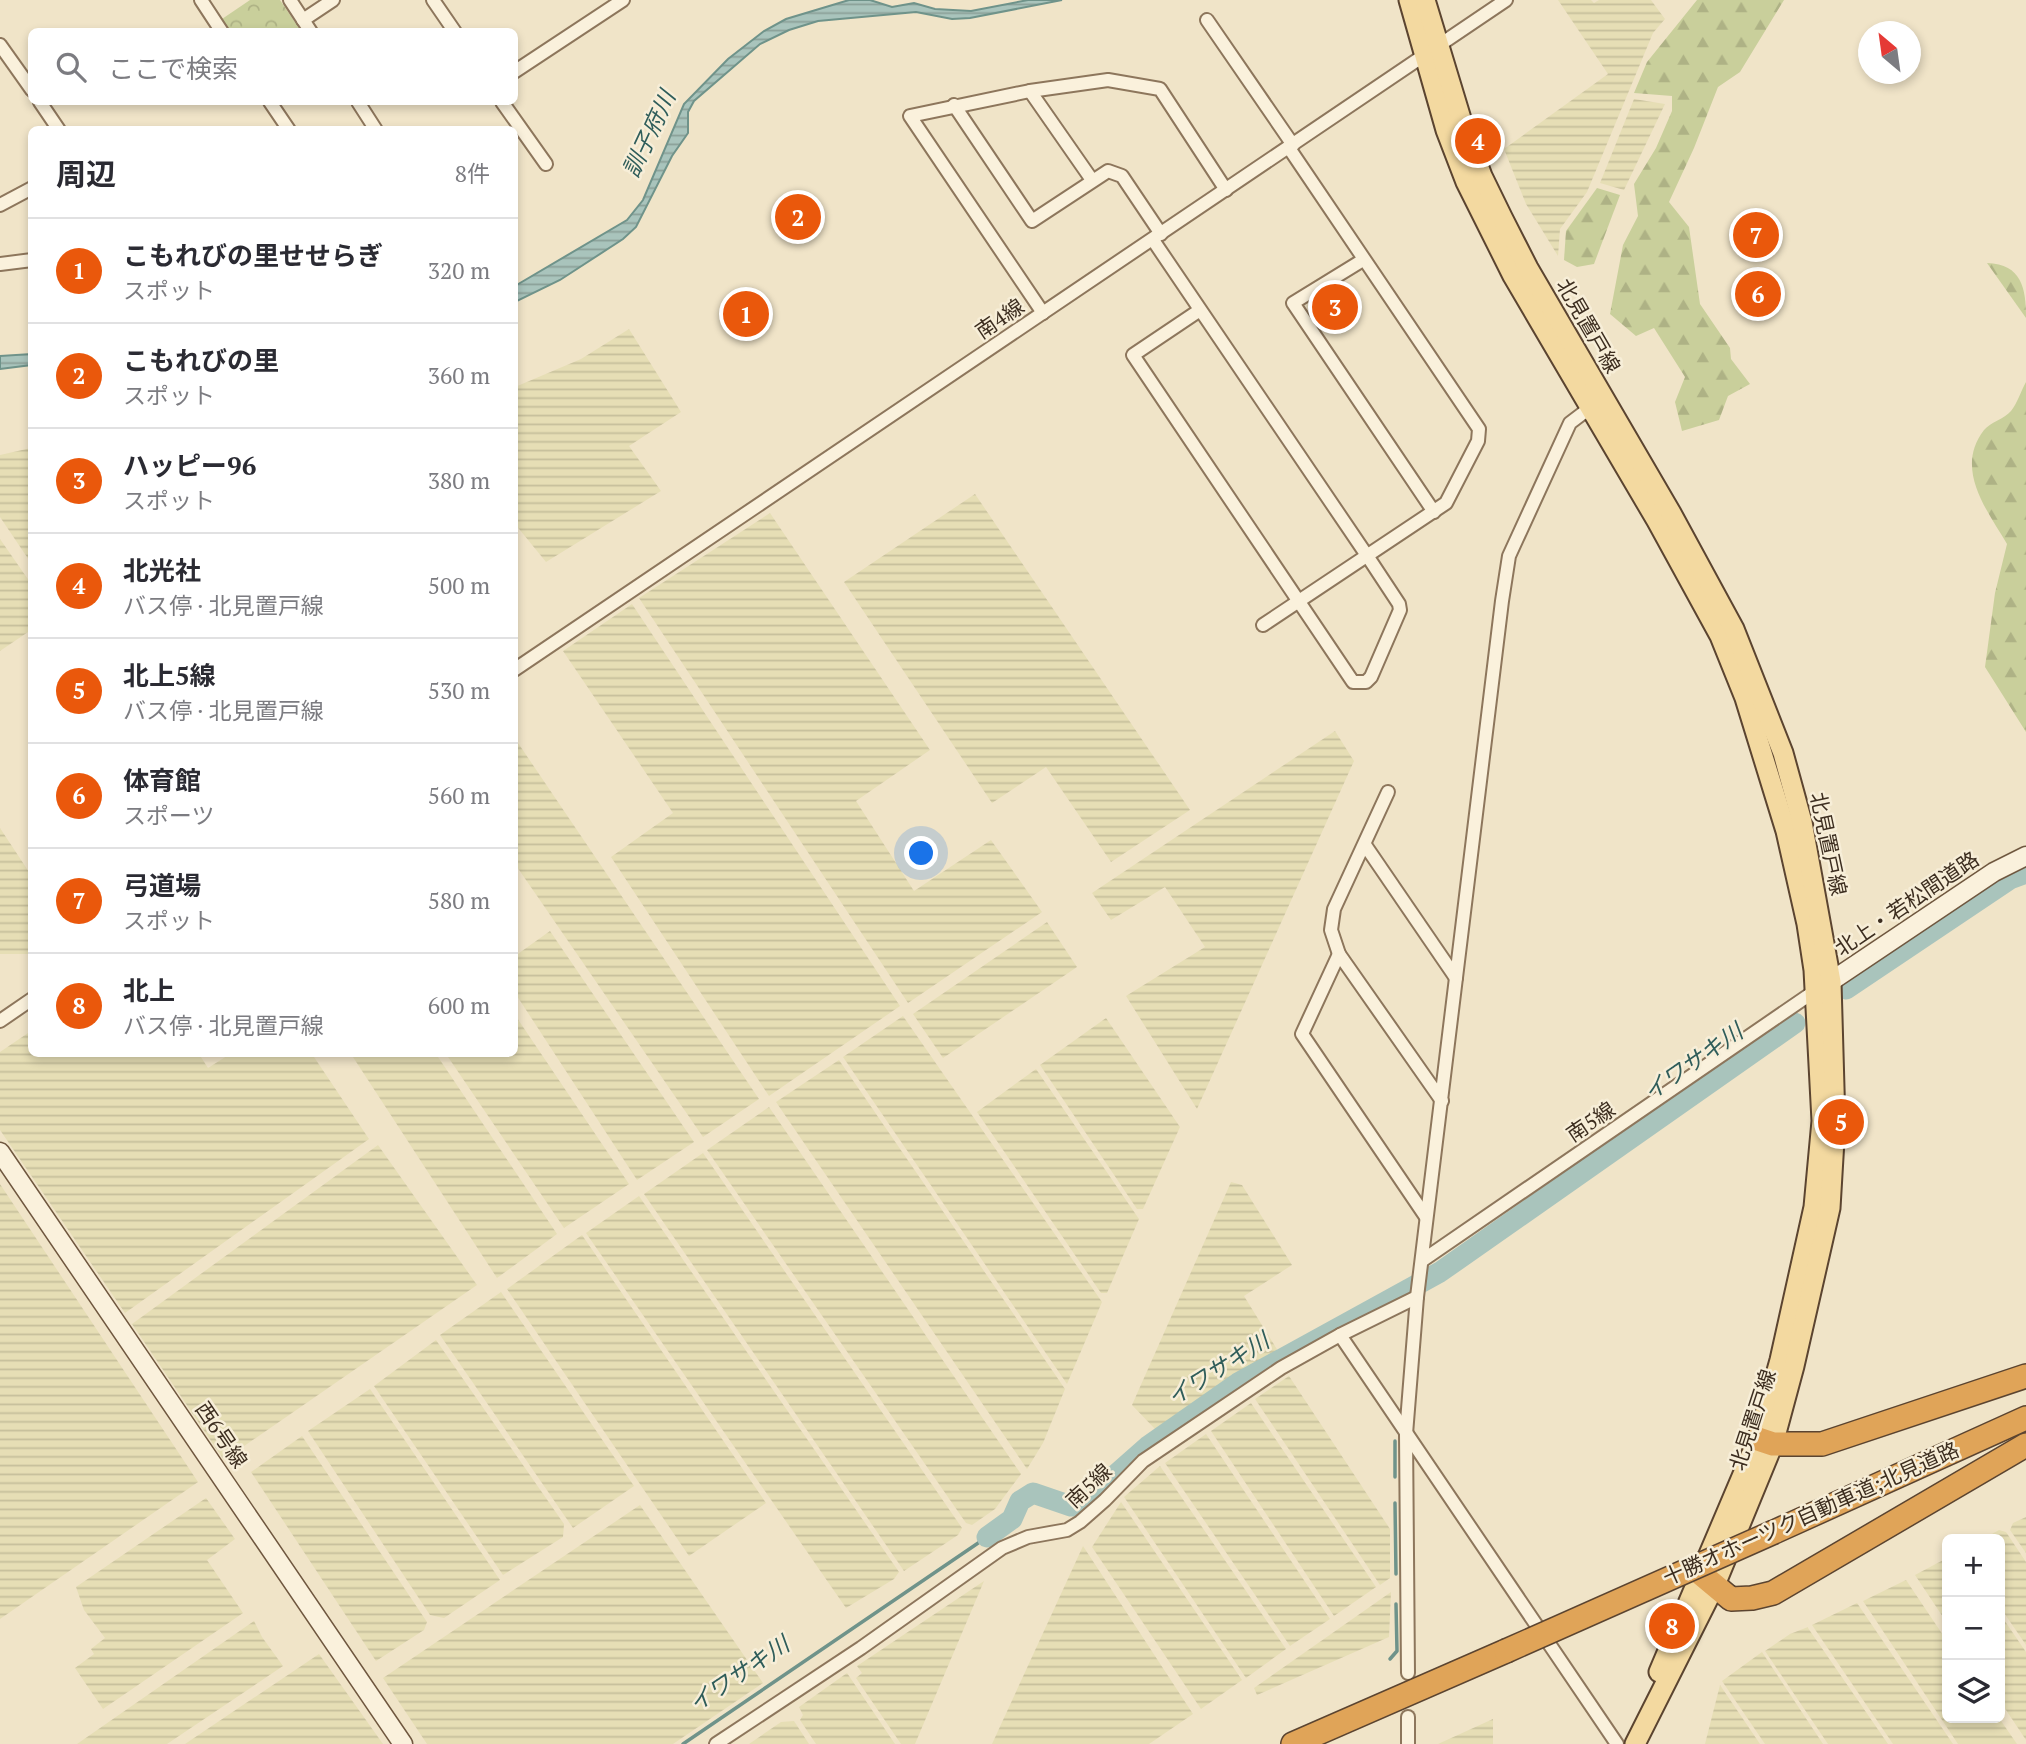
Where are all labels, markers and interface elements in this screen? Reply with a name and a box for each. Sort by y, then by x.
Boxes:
north arrow [1858,21,1921,84]
search box [28,28,518,105]
icon: search [52,48,90,86]
text: ここで検索 [108,51,238,85]
water label: 訓子府川 [615,83,683,182]
pin: 4 [1455,115,1501,167]
text: 周辺 [56,154,116,194]
text: 8件 [455,158,490,189]
pin: 2 [775,191,821,243]
pin: 7 [1733,209,1779,261]
text: こもれびの里せせらぎ [123,238,383,272]
text: 1 [73,255,86,286]
text: 320 m [428,255,490,286]
pin: 6 [1735,268,1781,320]
street label: 北見置戸線 [1550,273,1627,378]
text: スポット [123,275,215,306]
pin: 3 [1312,281,1358,333]
pin: 1 [723,288,769,340]
street label: 南4線 [970,292,1029,345]
text: こもれびの里 [123,343,279,377]
text: 2 [73,360,86,391]
text: 360 m [428,360,490,391]
text: スポット [123,380,215,411]
text: ハッピー96 [123,448,256,482]
text: 3 [73,465,86,496]
text: 380 m [428,465,490,496]
text: スポット [123,485,215,516]
text: 北光社 [123,553,201,587]
text: 4 [73,570,86,601]
text: 500 m [428,570,490,601]
text: バス停 · 北見置戸線 [123,590,324,621]
text: 北上5線 [123,658,216,692]
text: 5 [73,675,86,706]
text: 530 m [428,675,490,706]
text: バス停 · 北見置戸線 [123,695,324,726]
text: 体育館 [123,763,201,797]
text: 6 [73,780,86,811]
text: 560 m [428,780,490,811]
street label: 北見置戸線 [1804,790,1854,898]
text: スポーツ [123,800,215,831]
your location [904,836,938,870]
street label: 北上・若松間道路 [1829,845,1984,962]
text: 弓道場 [123,868,201,902]
text: 7 [73,885,86,916]
text: 580 m [428,885,490,916]
text: スポット [123,905,215,936]
text: 北上 [123,973,175,1007]
text: 8 [73,990,86,1021]
text: 600 m [428,990,490,1021]
text: バス停 · 北見置戸線 [123,1010,324,1041]
water label: イワサキ川 [1637,1014,1751,1107]
street label: 南5線 [1561,1095,1620,1148]
pin: 5 [1818,1096,1864,1148]
water label: イワサキ川 [1161,1323,1277,1412]
street label: 北見置戸線 [1723,1365,1782,1474]
street label: 西6号線 [189,1396,254,1473]
street label: 十勝オホーツク自動車道;北見道路 [1658,1435,1963,1591]
street label: 南5線 [1059,1457,1117,1514]
map controls [1942,1534,2005,1723]
button: + [1942,1534,2005,1597]
button: − [1942,1597,2005,1660]
pin: 8 [1649,1600,1695,1652]
water label: イワサキ川 [682,1627,798,1719]
button: layers [1942,1660,2005,1723]

